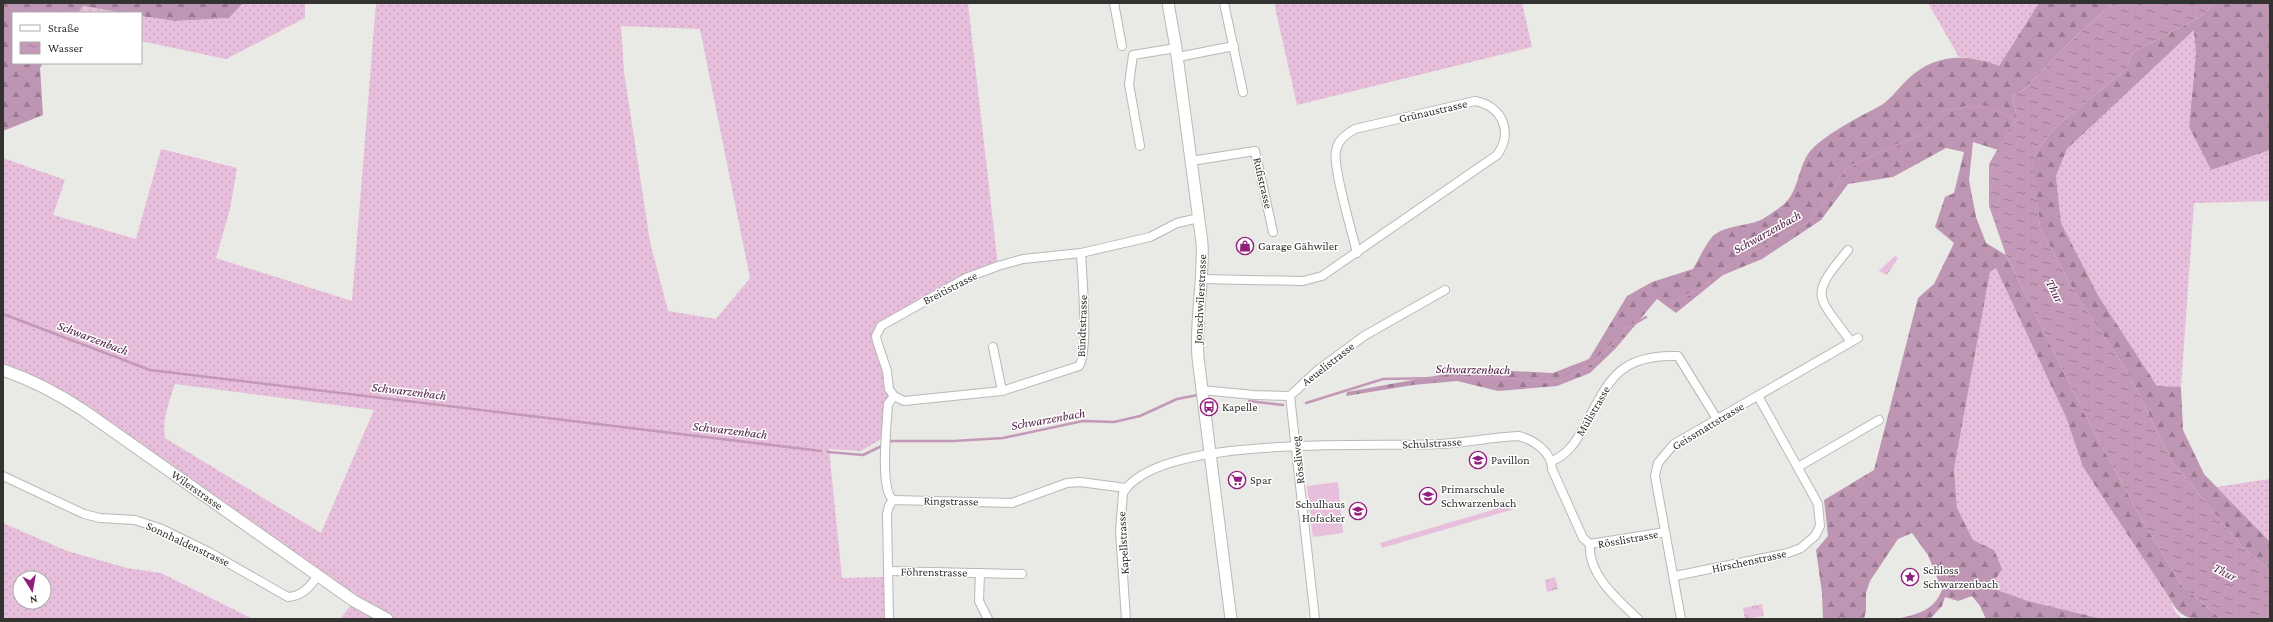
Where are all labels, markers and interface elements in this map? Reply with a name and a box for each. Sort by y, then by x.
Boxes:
legend [12,12,142,64]
text: Straße [48,21,79,35]
text: Wasser [48,41,84,55]
street label: Grünaustrasse [1398,96,1468,126]
street label: Rufistrasse [1250,156,1276,210]
water label: Schwarzenbach [1731,207,1803,257]
shop icon: Garage Gähwiler [1235,236,1255,256]
place label: Garage Gähwiler [1258,239,1339,253]
street label: Jonschwilerstrasse [1191,254,1209,345]
street label: Breitistrasse [921,268,979,308]
water label: Thur [2043,277,2067,306]
street label: Bündtstrasse [1074,295,1090,357]
water label: Schwarzenbach [55,318,131,358]
street label: Aeuelistrasse [1299,339,1357,389]
water label: Schwarzenbach [1435,361,1511,377]
water label: Schwarzenbach [371,379,447,403]
street label: Mülistrasse [1573,383,1613,439]
bus stop icon: Kapelle [1199,397,1219,417]
street label: Geissmattstrasse [1669,399,1747,453]
place label: Kapelle [1222,400,1257,414]
water label: Schwarzenbach [1010,405,1086,433]
water label: Schwarzenbach [692,418,768,442]
street label: Schulstrasse [1402,434,1462,452]
street label: Rössliweg [1289,435,1307,485]
school or university icon: Pavillon [1468,450,1488,470]
place label: Pavillon [1491,453,1530,467]
street label: Wilerstrasse [169,467,225,513]
supermarket icon: Spar [1227,470,1247,490]
place label: Spar [1250,473,1272,487]
place label: Primarschule Schwarzenbach [1441,482,1517,510]
school or university icon: Primarschule Schwarzenbach [1418,486,1438,506]
street label: Ringstrasse [923,494,979,508]
place label: Schulhaus Hofacker [1295,497,1346,525]
school or university icon: Schulhaus Hofacker [1348,501,1368,521]
street label: Kapellstrasse [1114,511,1132,575]
street label: Sonnhaldenstrasse [144,519,232,569]
street label: Rösslistrasse [1597,527,1659,551]
street label: Hirschenstrasse [1710,546,1788,576]
water label: Thur [2211,560,2240,585]
place label: Schloss Schwarzenbach [1923,563,1999,591]
street label: Föhrenstrasse [901,564,967,580]
place icon: Schloss Schwarzenbach [1900,567,1920,587]
north arrow [12,570,52,610]
text: N [29,593,39,607]

